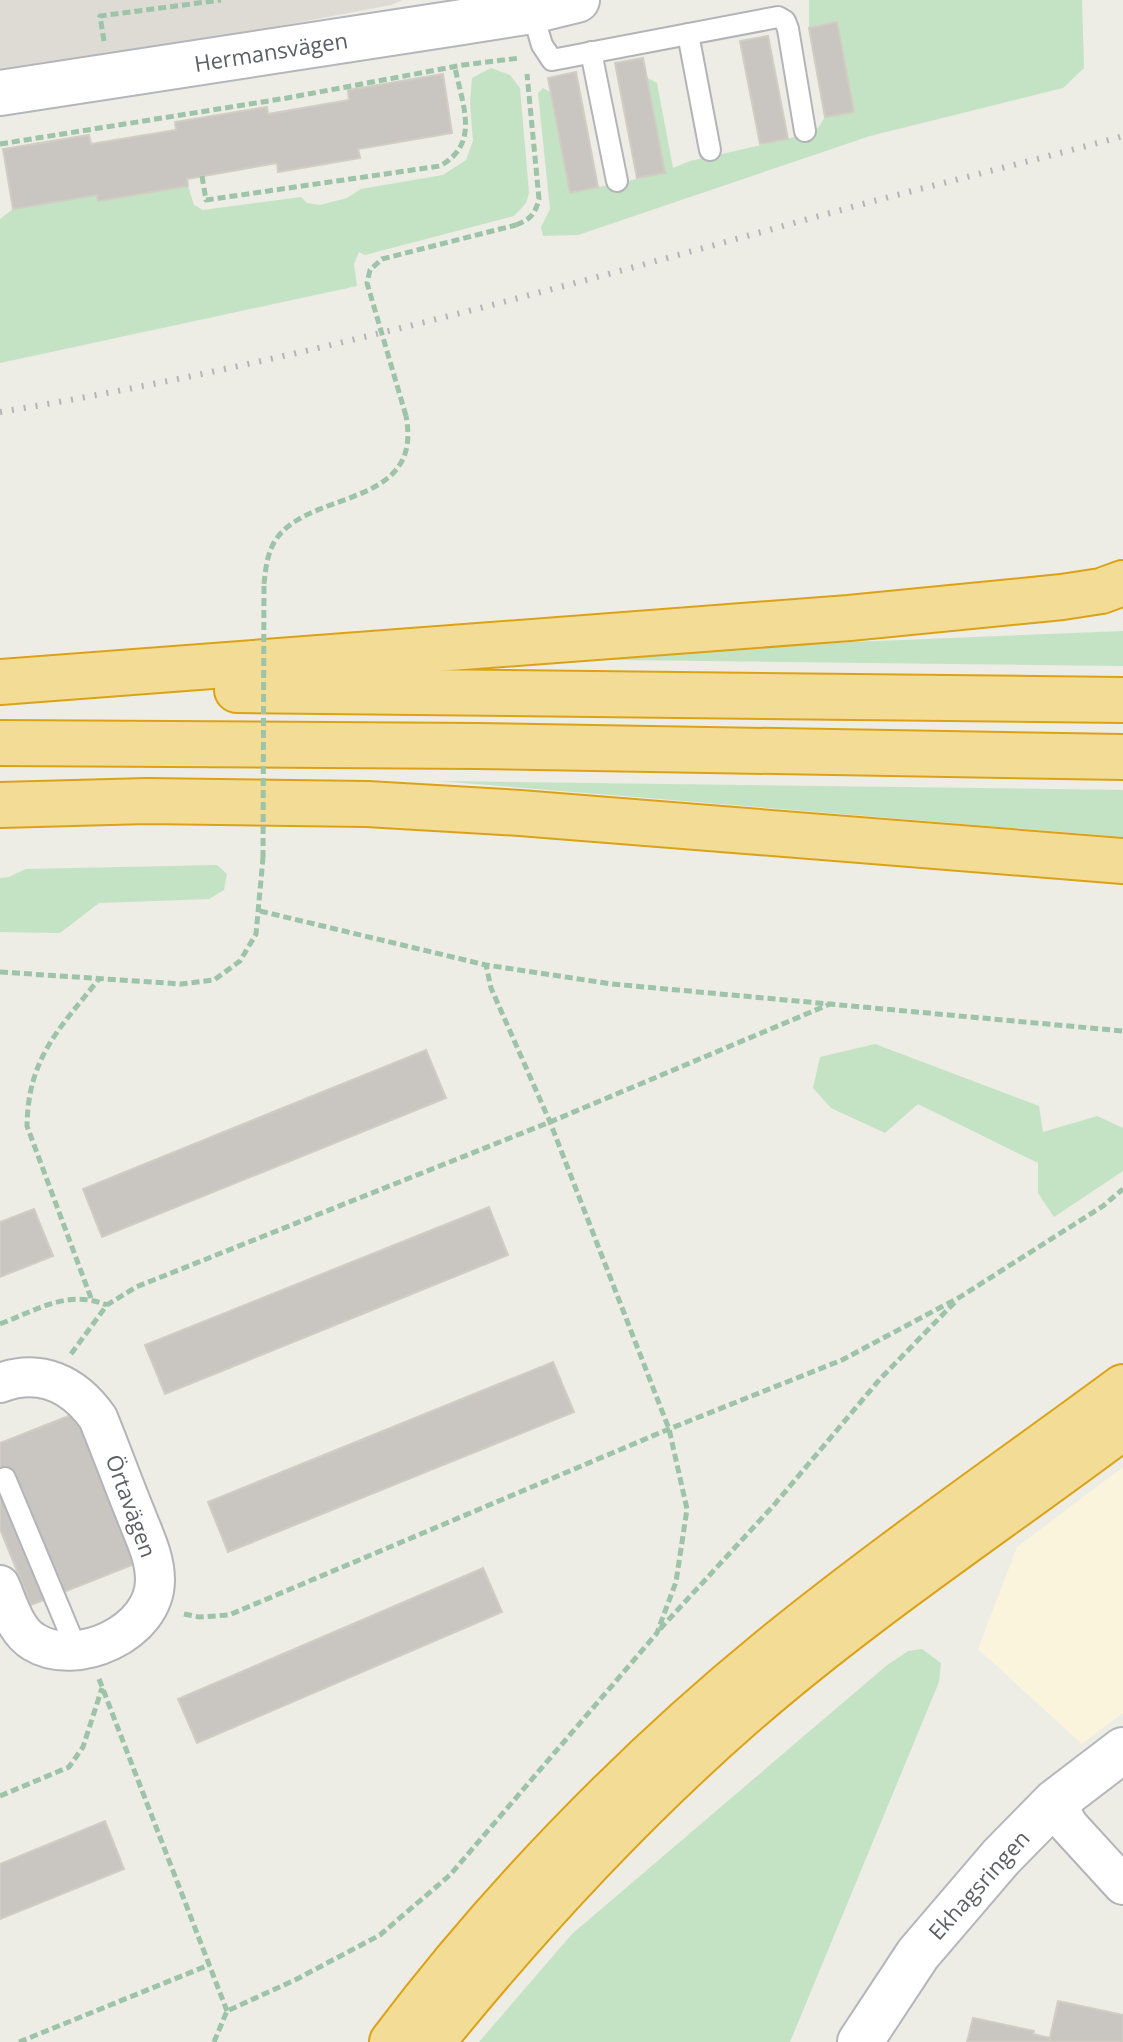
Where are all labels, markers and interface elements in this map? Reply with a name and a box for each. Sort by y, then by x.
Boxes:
street label: Hermansvägen [192,24,350,78]
street label: Örtavägen [100,1450,164,1561]
street label: Ekhagsringen [921,1823,1035,1946]

